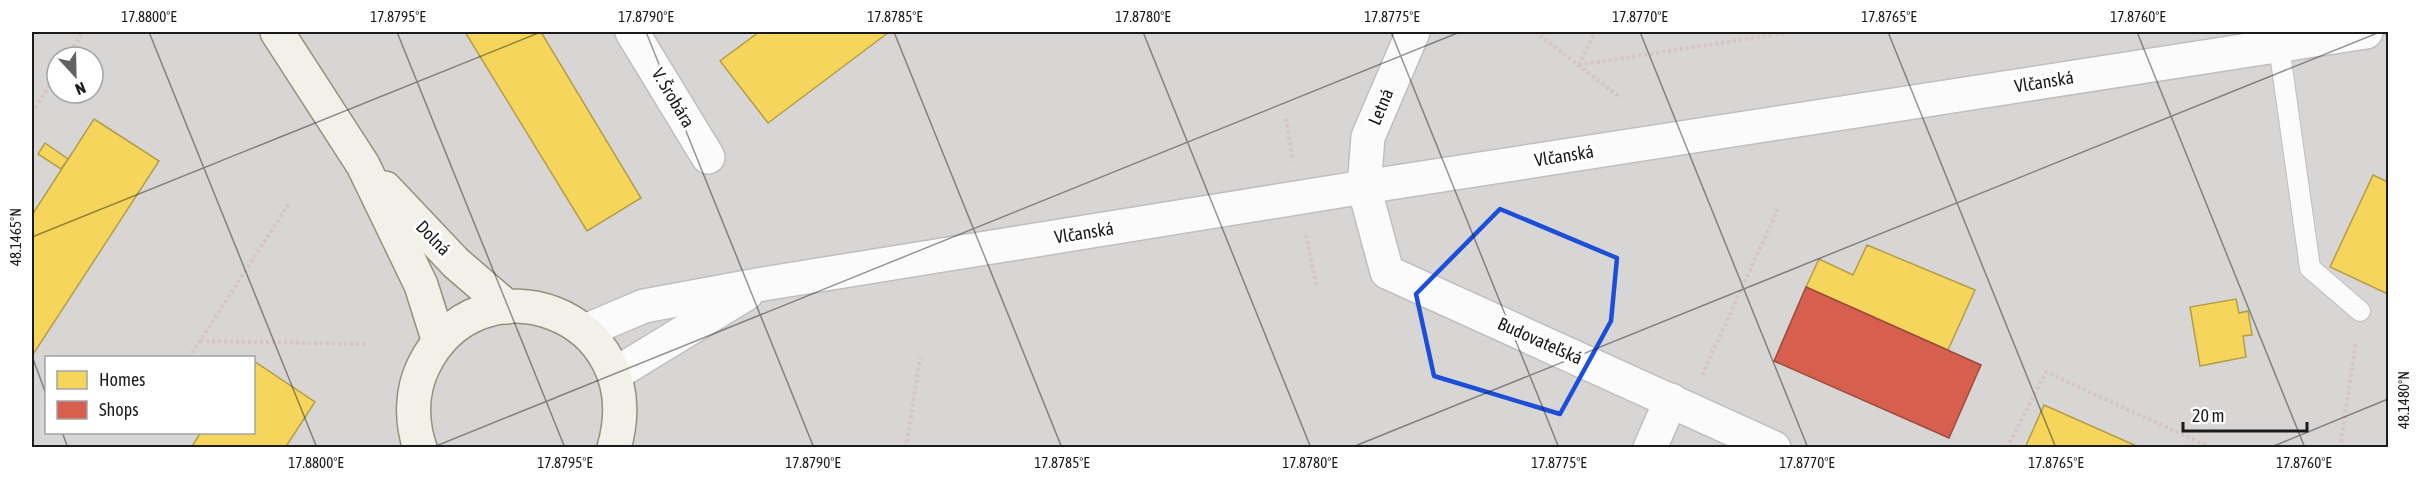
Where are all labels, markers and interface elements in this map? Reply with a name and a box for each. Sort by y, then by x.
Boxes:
text: 17.8800°E [121,8,177,25]
text: 17.8795°E [370,8,426,25]
text: 17.8790°E [618,8,674,25]
text: 17.8785°E [867,8,923,25]
text: 17.8780°E [1115,8,1171,25]
text: 17.8775°E [1364,8,1420,25]
text: 17.8770°E [1612,8,1668,25]
text: 17.8765°E [1861,8,1917,25]
text: 17.8760°E [2110,8,2166,25]
north arrow [45,45,105,105]
street label: V. Šrobára [648,64,699,131]
street label: Vlčanská [2013,66,2075,97]
text: N [73,79,88,99]
street label: Letná [1364,85,1398,128]
street label: Vlčanská [1533,140,1595,171]
text: 48.1465°N [7,208,24,266]
street label: Dolná [412,216,455,259]
street label: Vlčanská [1053,217,1115,248]
street label: Budovateľská [1495,313,1586,368]
legend [45,356,255,434]
text: Homes [99,369,145,390]
text: 48.1480°N [2395,371,2412,429]
scale bar [2183,395,2308,433]
text: Shops [99,399,139,420]
text: 20 m [2192,405,2224,426]
text: 17.8800°E [288,454,344,471]
text: 17.8795°E [537,454,593,471]
text: 17.8790°E [785,454,841,471]
text: 17.8785°E [1034,454,1090,471]
text: 17.8780°E [1282,454,1338,471]
text: 17.8775°E [1531,454,1587,471]
text: 17.8770°E [1779,454,1835,471]
text: 17.8765°E [2028,454,2084,471]
text: 17.8760°E [2276,454,2332,471]

